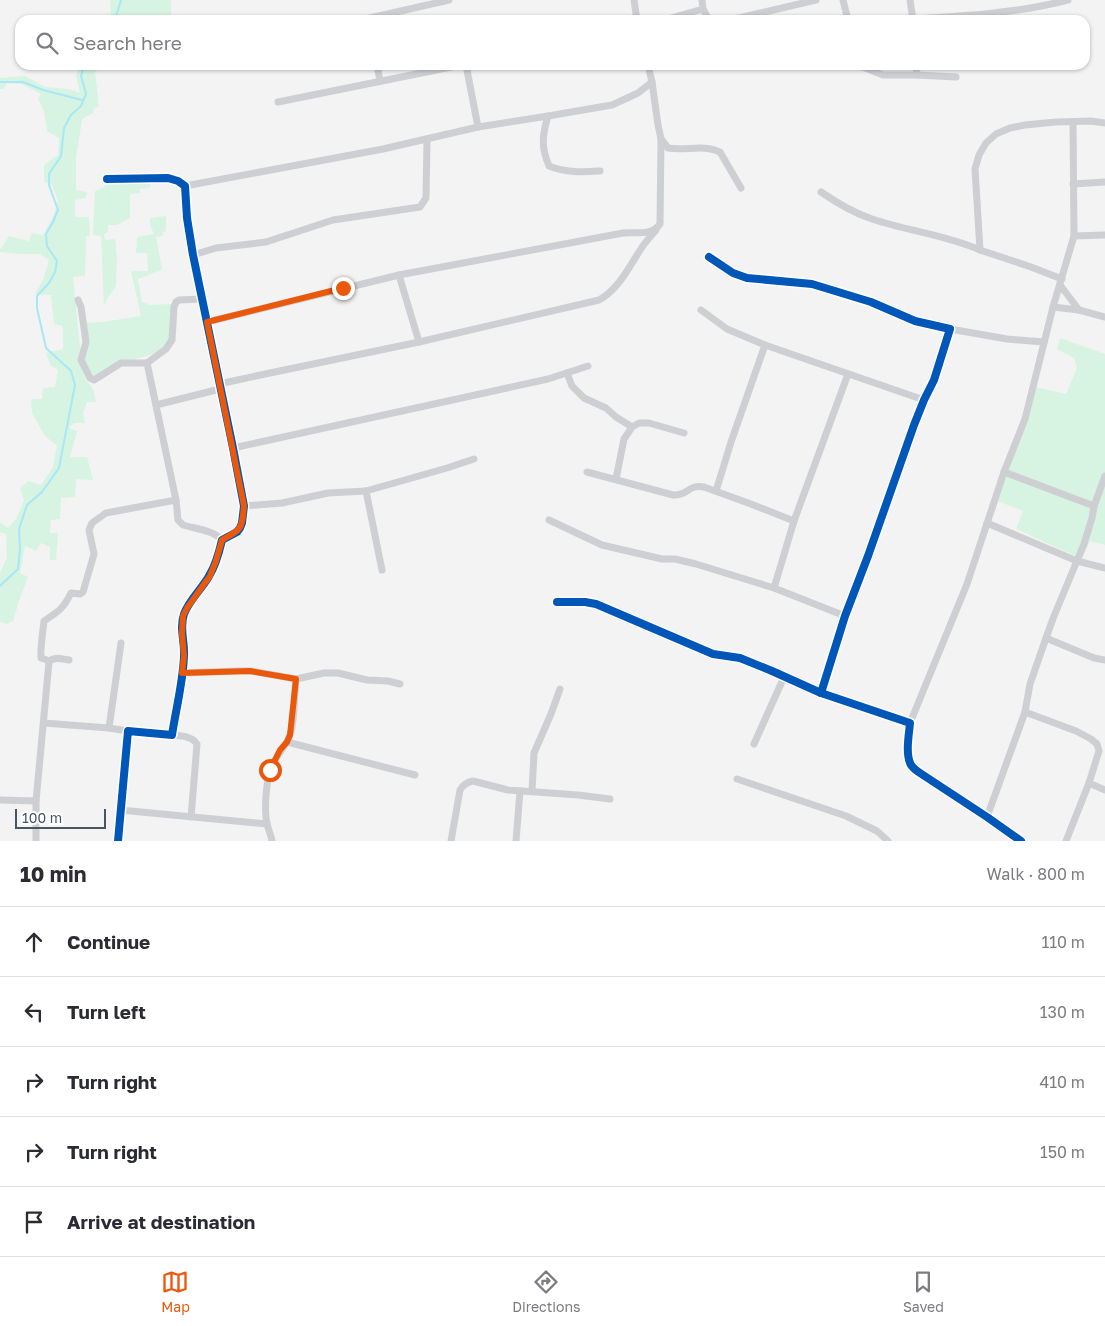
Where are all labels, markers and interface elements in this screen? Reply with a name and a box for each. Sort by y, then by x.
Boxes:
search box [15,15,1090,70]
icon: search [33,29,61,57]
text: Search here [73,31,182,54]
route end [332,277,355,300]
route start [259,759,282,782]
scale bar [15,806,106,829]
text: 100 m [22,809,62,826]
text: 10 min [20,861,87,887]
text: Walk · 800 m [987,864,1085,884]
icon: ahead [20,928,48,956]
text: Continue [67,930,150,953]
text: 110 m [1041,932,1085,952]
icon: left [20,998,48,1026]
text: Turn left [67,1000,146,1023]
text: 130 m [1040,1002,1085,1022]
icon: right [20,1068,48,1096]
text: Turn right [67,1070,157,1093]
text: 410 m [1039,1072,1085,1092]
icon: right [20,1138,48,1166]
text: Turn right [67,1140,157,1163]
text: 150 m [1040,1142,1085,1162]
icon: arrive [20,1208,48,1236]
text: Arrive at destination [67,1210,255,1233]
tab: Map [161,1268,190,1315]
tab: Directions [512,1268,581,1315]
tab: Saved [903,1268,944,1315]

